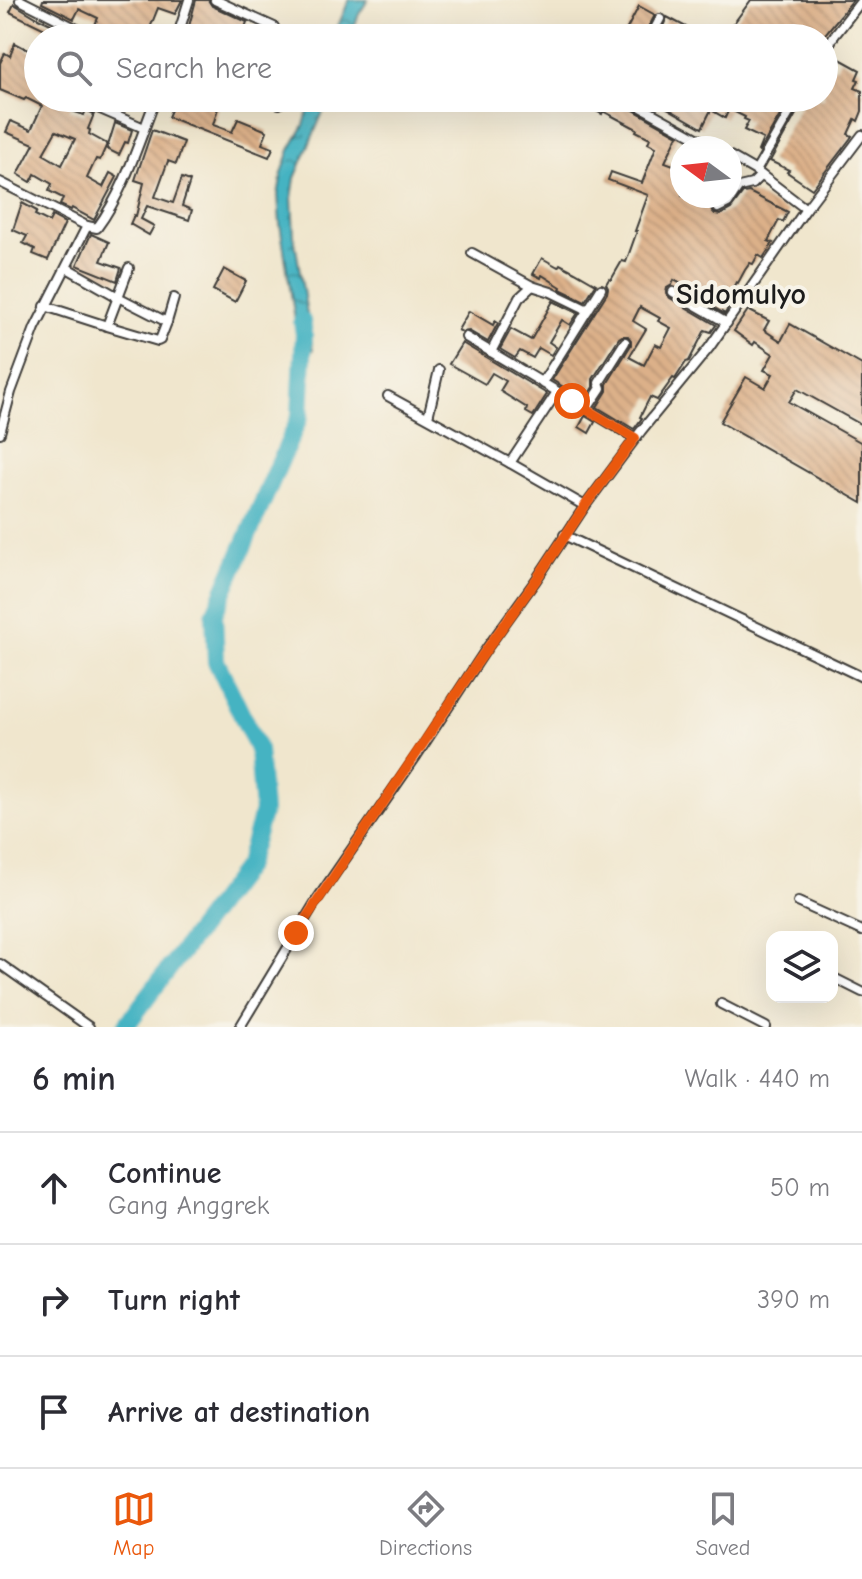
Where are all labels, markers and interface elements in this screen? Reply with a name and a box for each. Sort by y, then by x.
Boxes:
search box [24,24,838,112]
icon: search [52,46,96,90]
text: Search here [116,51,272,86]
north arrow [670,136,742,208]
district label: Sidomulyo [676,277,806,312]
route start [554,383,590,419]
route end [278,915,314,951]
map controls [766,931,838,1003]
button: layers [766,931,838,1003]
text: 6 min [32,1059,116,1099]
text: Walk · 440 m [684,1064,830,1094]
text: Continue [108,1156,222,1191]
icon: ahead [32,1166,76,1210]
text: 50 m [770,1173,830,1203]
text: Gang Anggrek [108,1191,269,1221]
icon: right [32,1278,76,1322]
text: Turn right [108,1283,240,1318]
text: 390 m [757,1285,830,1315]
icon: arrive [32,1390,76,1434]
text: Arrive at destination [108,1395,370,1430]
tab: Map [112,1487,156,1561]
tab: Directions [379,1487,472,1561]
tab: Saved [695,1487,750,1561]

